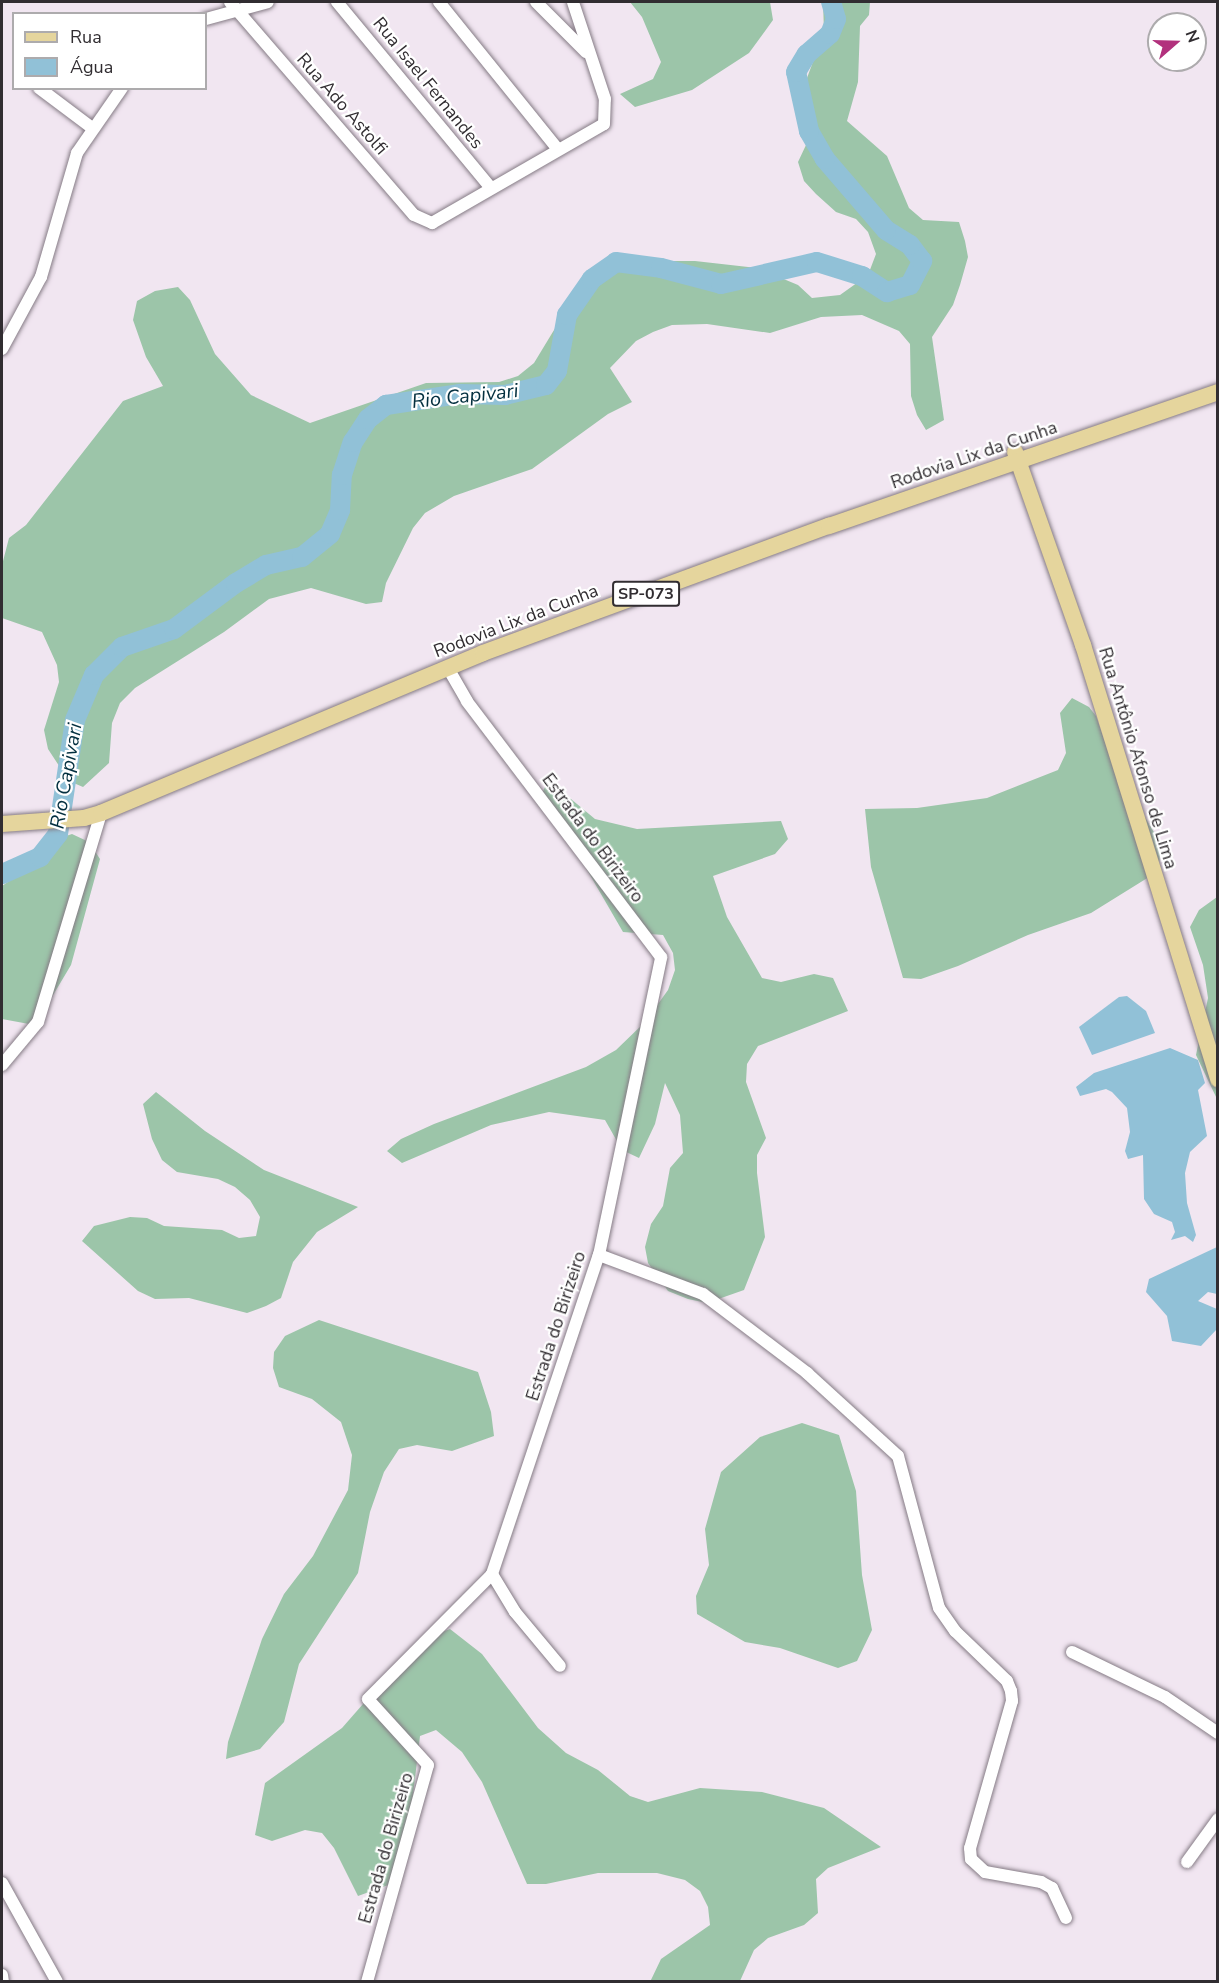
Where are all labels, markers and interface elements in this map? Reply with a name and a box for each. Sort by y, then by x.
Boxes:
legend [12,12,207,90]
north arrow [1147,12,1207,72]
street label: Rua Isael Fernandes [368,13,488,153]
text: Rua [70,25,102,49]
text: N [1180,27,1204,46]
street label: Rua Ado Astolfi [292,49,392,159]
text: Água [70,55,113,79]
water label: Rio Capivari [411,378,519,414]
street label: Rodovia Lix da Cunha [888,416,1060,494]
street label: Rodovia Lix da Cunha [431,580,601,662]
road number: SP-073 [612,581,680,607]
street label: Rua Antônio Afonso de Lima [1094,645,1182,871]
water label: Rio Capivari [45,721,87,831]
street label: Estrada do Birizeiro [537,769,649,907]
street label: Estrada do Birizeiro [522,1248,590,1404]
street label: Estrada do Birizeiro [354,1770,418,1926]

